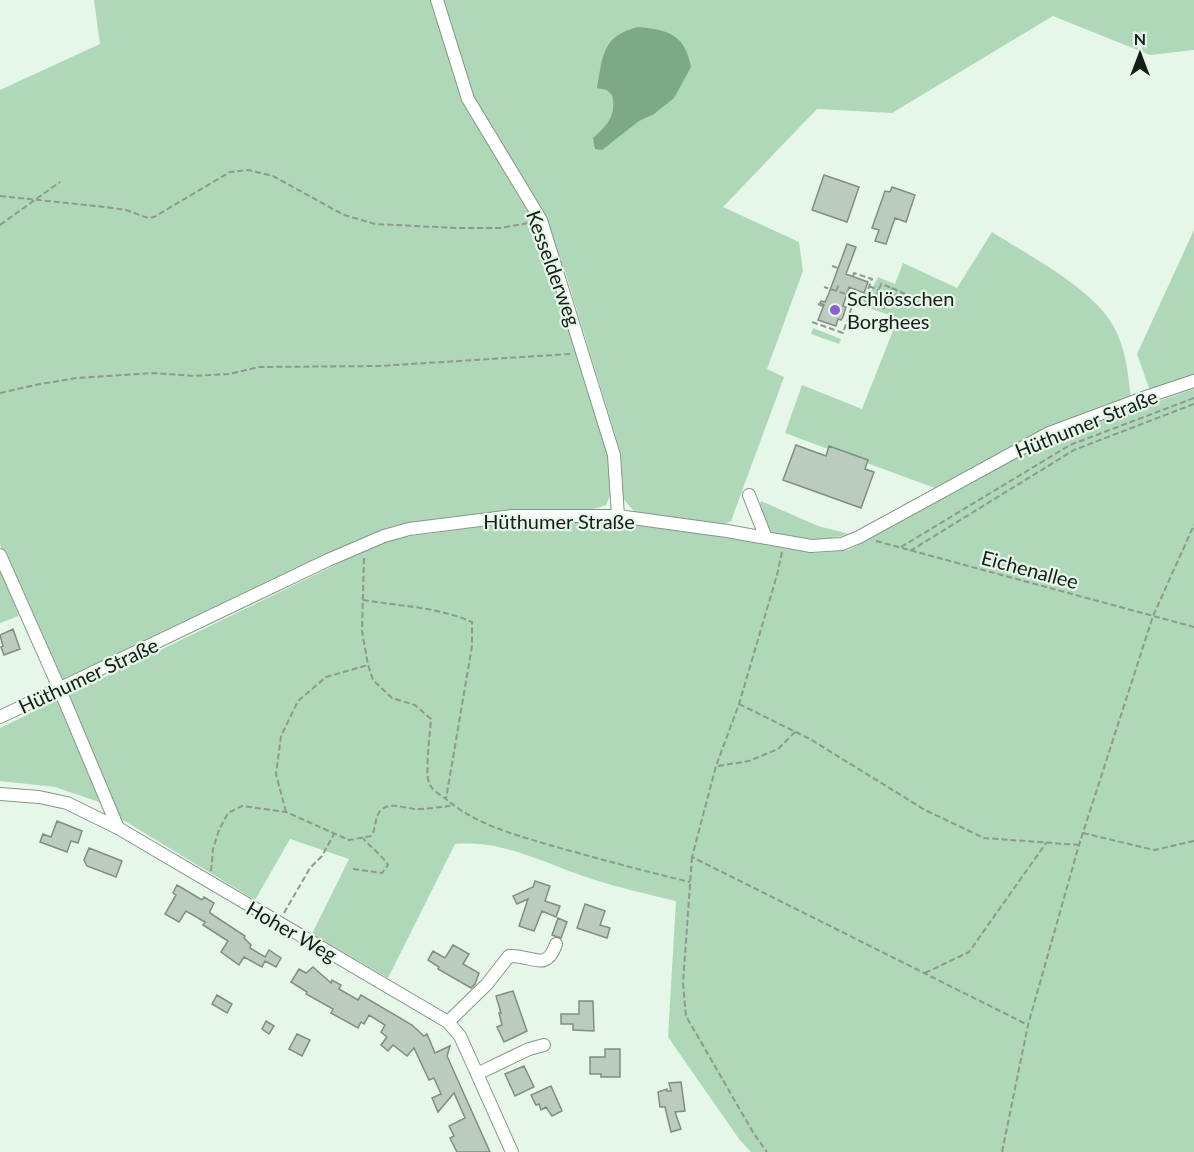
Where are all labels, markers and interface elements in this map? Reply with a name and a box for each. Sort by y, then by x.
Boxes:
north arrow [1110,24,1170,84]
text: N [1134,29,1146,48]
street label: Kesselderweg [522,207,586,329]
place label: Schlösschen Borghees [847,286,954,333]
marker: Schlösschen Borghees [828,303,842,317]
street label: Hüthumer Straße [1011,383,1161,463]
street label: Hüthumer Straße [483,509,635,533]
street label: Eichenallee [979,545,1081,593]
street label: Hüthumer Straße [14,632,162,718]
street label: Hoher Weg [243,896,341,966]

